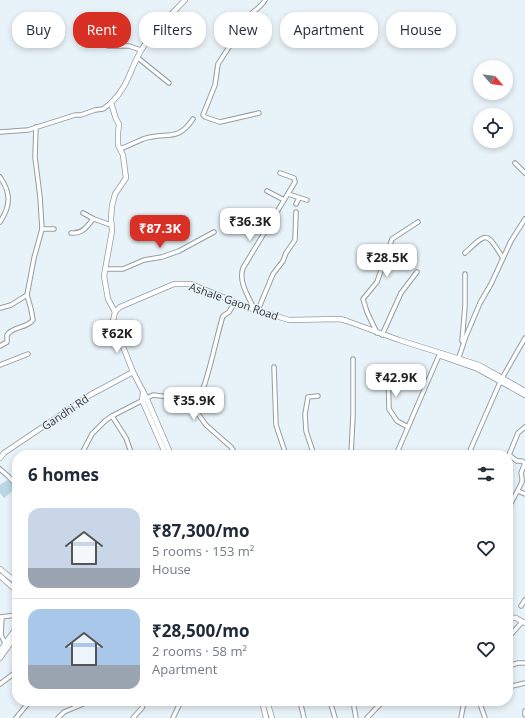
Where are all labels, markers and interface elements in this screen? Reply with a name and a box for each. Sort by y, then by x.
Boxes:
chip: Buy [12,12,65,48]
chip: Rent [73,12,131,48]
chip: Filters [139,12,206,48]
chip: New [214,12,272,48]
chip: Apartment [280,12,378,48]
chip: House [386,12,456,48]
north arrow [473,60,513,100]
map controls [473,60,513,148]
button: locate [473,108,513,148]
pin: ₹36.3K [217,208,283,242]
text: ₹36.3K [229,212,271,230]
pin: ₹87.3K [127,215,193,249]
text: ₹87.3K [139,219,181,237]
pin: ₹28.5K [354,244,420,278]
text: ₹28.5K [366,248,408,266]
street label: Ashale Gaon Road [187,279,281,323]
pin: ₹62K [93,320,141,354]
text: ₹62K [102,324,132,342]
pin: ₹42.9K [363,364,429,398]
text: ₹42.9K [375,368,417,386]
pin: ₹35.9K [161,387,227,421]
street label: Gandhi Rd [39,391,91,433]
text: ₹35.9K [173,391,215,409]
text: 6 homes [28,463,99,486]
icon: filters [475,463,497,485]
text: ₹87,300/mo [152,519,249,542]
icon: home [60,524,108,572]
icon: heart [475,537,497,559]
text: 5 rooms · 153 m² [152,542,254,560]
text: House [152,560,191,578]
text: ₹28,500/mo [152,619,249,642]
icon: home [60,625,108,673]
icon: heart [475,638,497,660]
text: 2 rooms · 58 m² [152,642,247,660]
text: Apartment [152,660,217,678]

